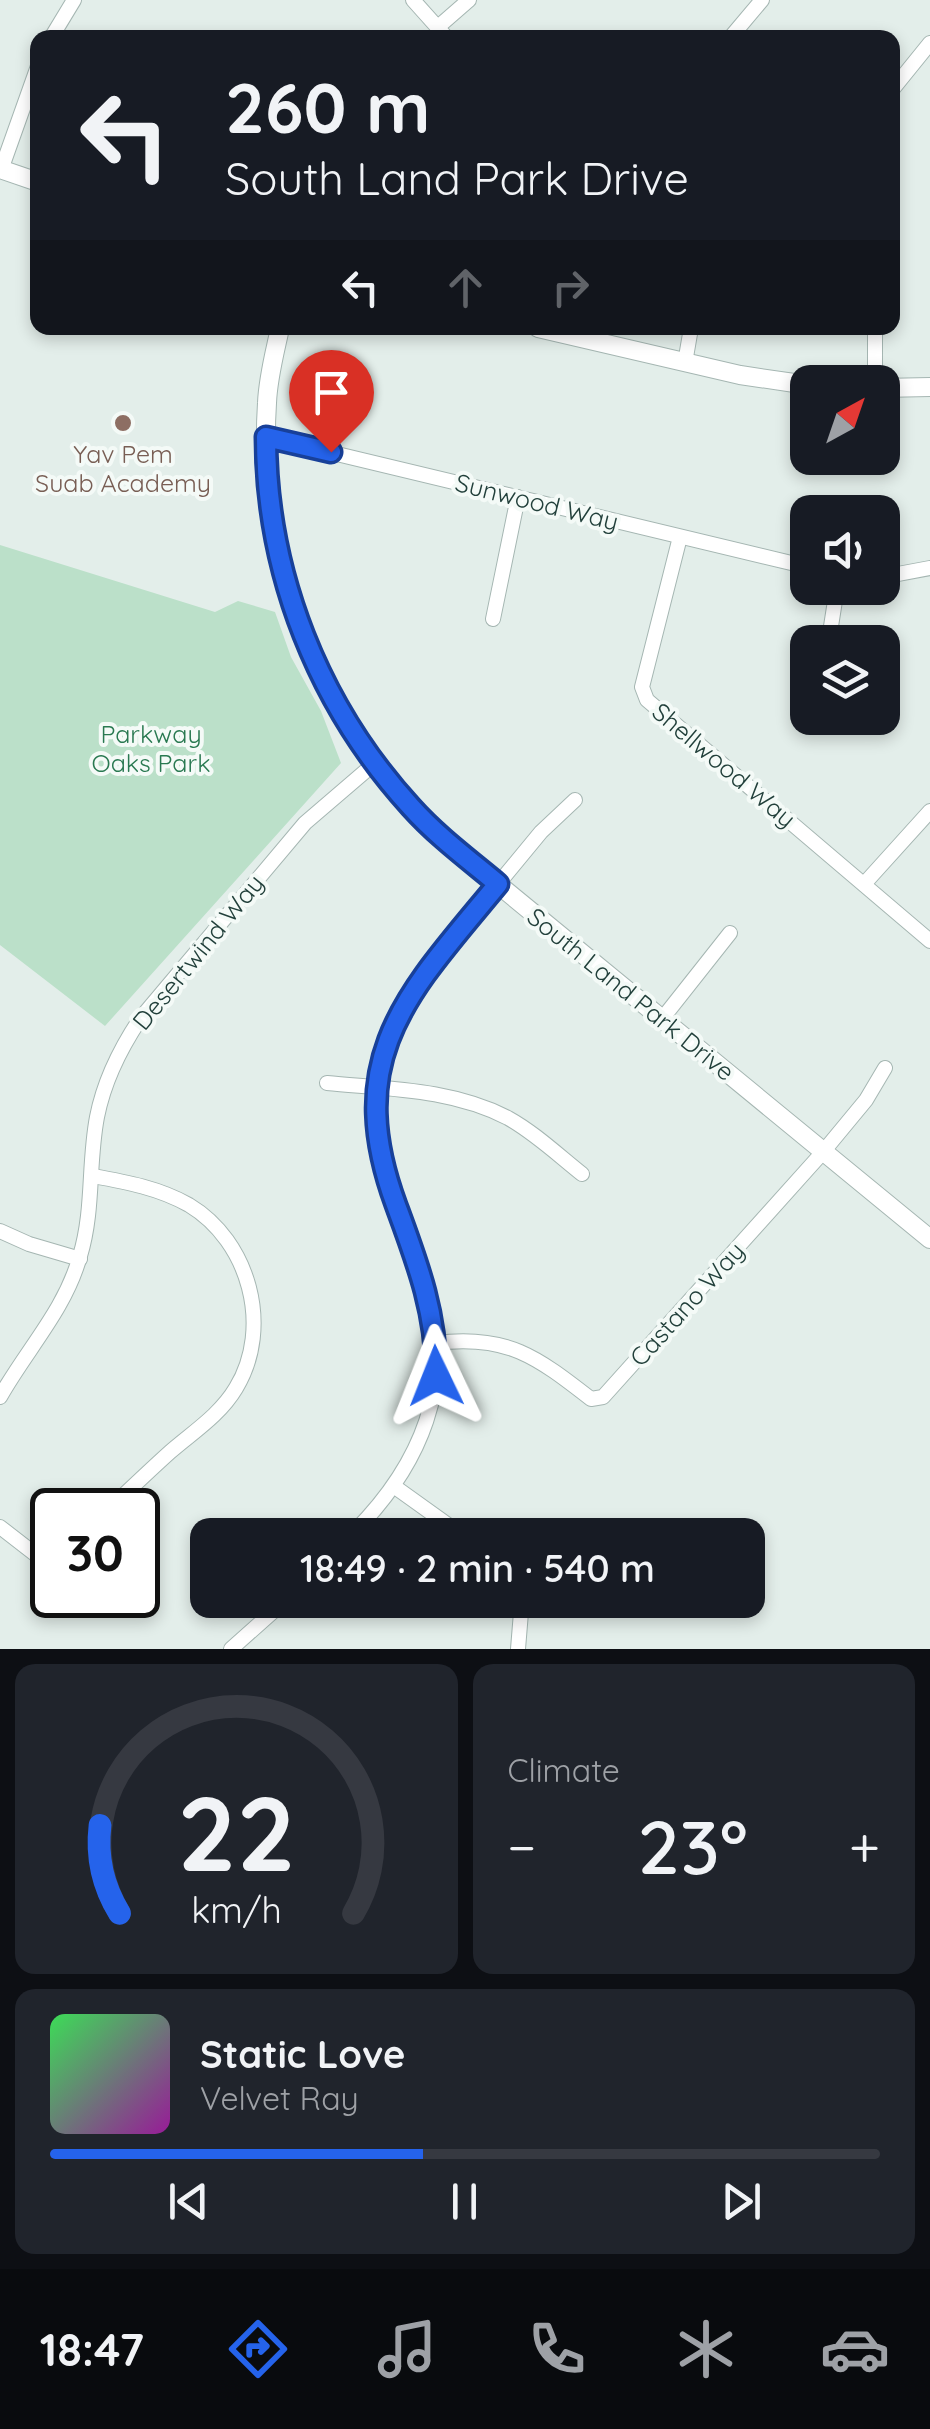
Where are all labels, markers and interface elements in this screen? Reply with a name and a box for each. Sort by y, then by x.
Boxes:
text: 260 m [225,63,431,151]
icon: left [60,70,190,200]
text: South Land Park Drive [225,150,689,206]
icon: left [333,260,388,315]
icon: ahead [438,260,493,315]
icon: right [543,260,598,315]
pin [289,350,374,453]
icon: arrive [304,365,359,420]
north arrow [790,365,900,475]
map controls [790,365,900,735]
marker: Yav Pem Suab Academy [112,412,134,434]
place label: Yav Pem Suab Academy [35,438,211,498]
street label: Sunwood Way [452,466,622,537]
button: sound [790,495,900,605]
button: layers [790,625,900,735]
street label: Shellwood Way [646,696,802,834]
park label: Parkway Oaks Park [91,718,211,778]
street label: Desertwind Way [125,868,270,1036]
street label: South Land Park Drive [521,900,741,1087]
street label: Castano Way [623,1235,751,1372]
position arrow [384,1324,488,1428]
speed limit sign: 30 [30,1488,160,1618]
text: 18:49 · 2 min · 540 m [300,1544,655,1592]
text: Climate [508,1750,620,1790]
text: 22 [177,1767,295,1897]
text: 23° [637,1799,748,1893]
text: − [508,1812,536,1881]
text: + [849,1812,880,1881]
text: km/h [191,1887,282,1932]
text: Static Love [200,2030,405,2078]
text: Velvet Ray [200,2078,359,2118]
icon: previous [161,2174,216,2229]
icon: pause [437,2174,492,2229]
icon: next [714,2174,769,2229]
icon: directions [223,2314,293,2384]
icon: music [372,2314,442,2384]
icon: phone [522,2314,592,2384]
icon: climate [671,2314,741,2384]
icon: car [820,2314,890,2384]
text: 18:47 [40,2321,144,2377]

